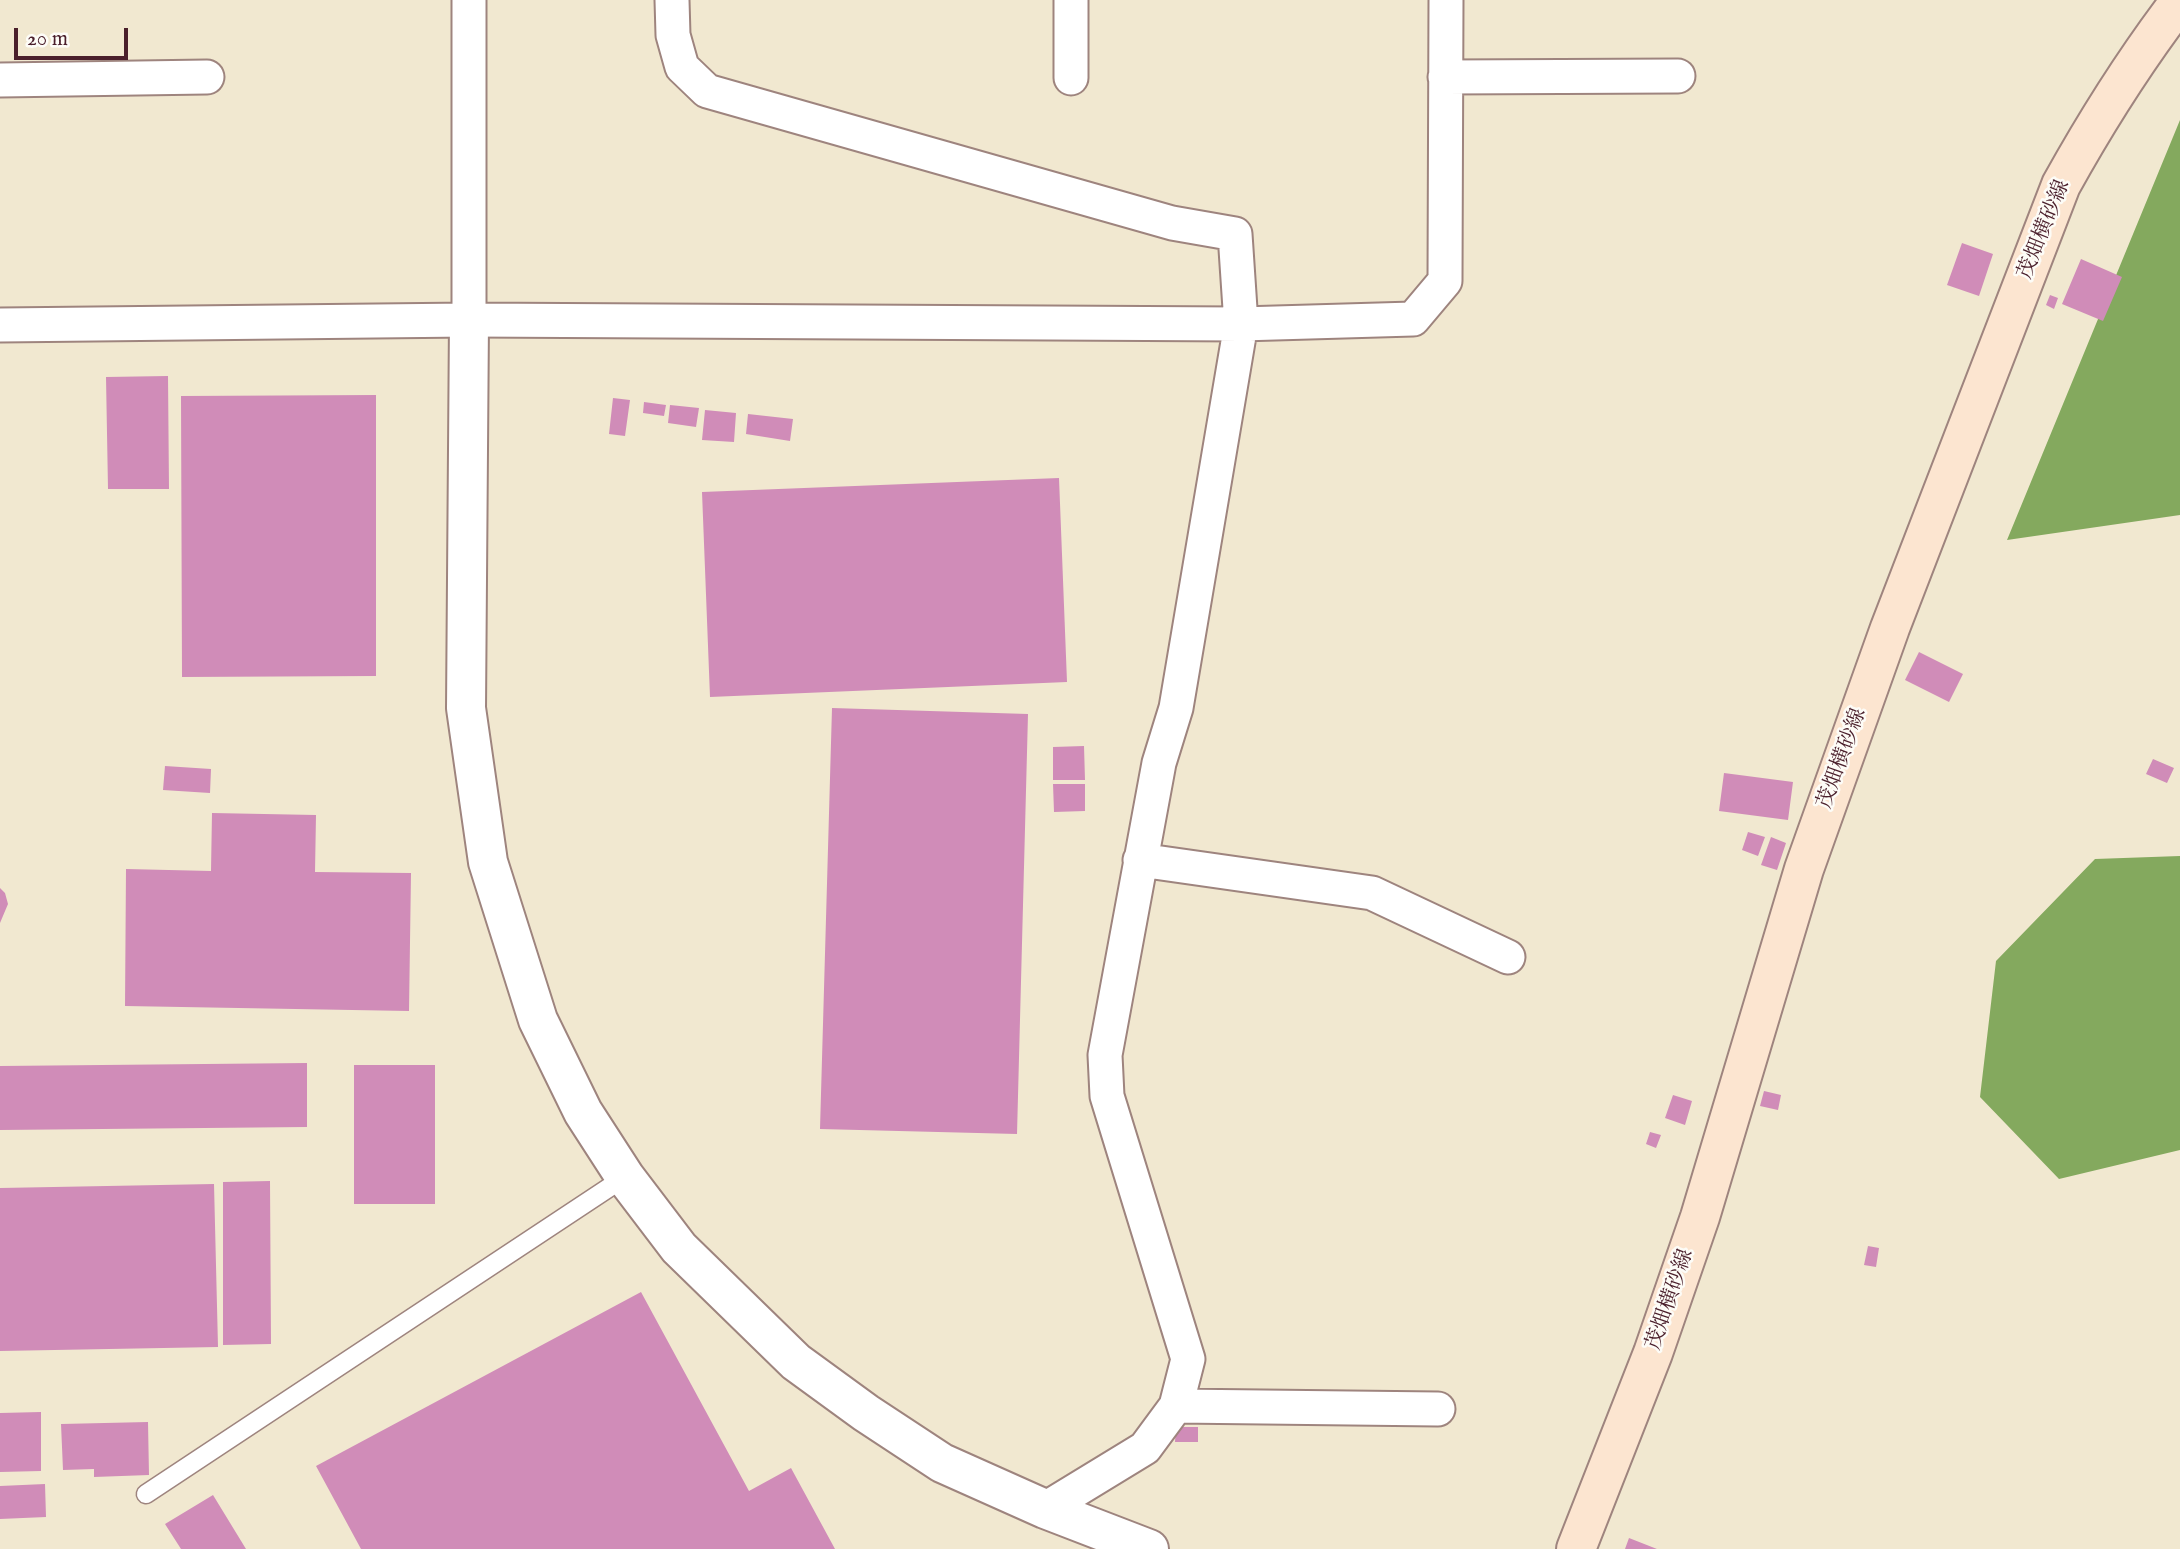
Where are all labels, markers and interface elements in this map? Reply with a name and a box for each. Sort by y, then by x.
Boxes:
scale bar [18,14,131,58]
text: 20 m [27,26,68,53]
street label: 茂畑横砂線 [2014,177,2076,283]
street label: 茂畑横砂線 [1813,705,1873,813]
street label: 茂畑横砂線 [1642,1246,1700,1354]

